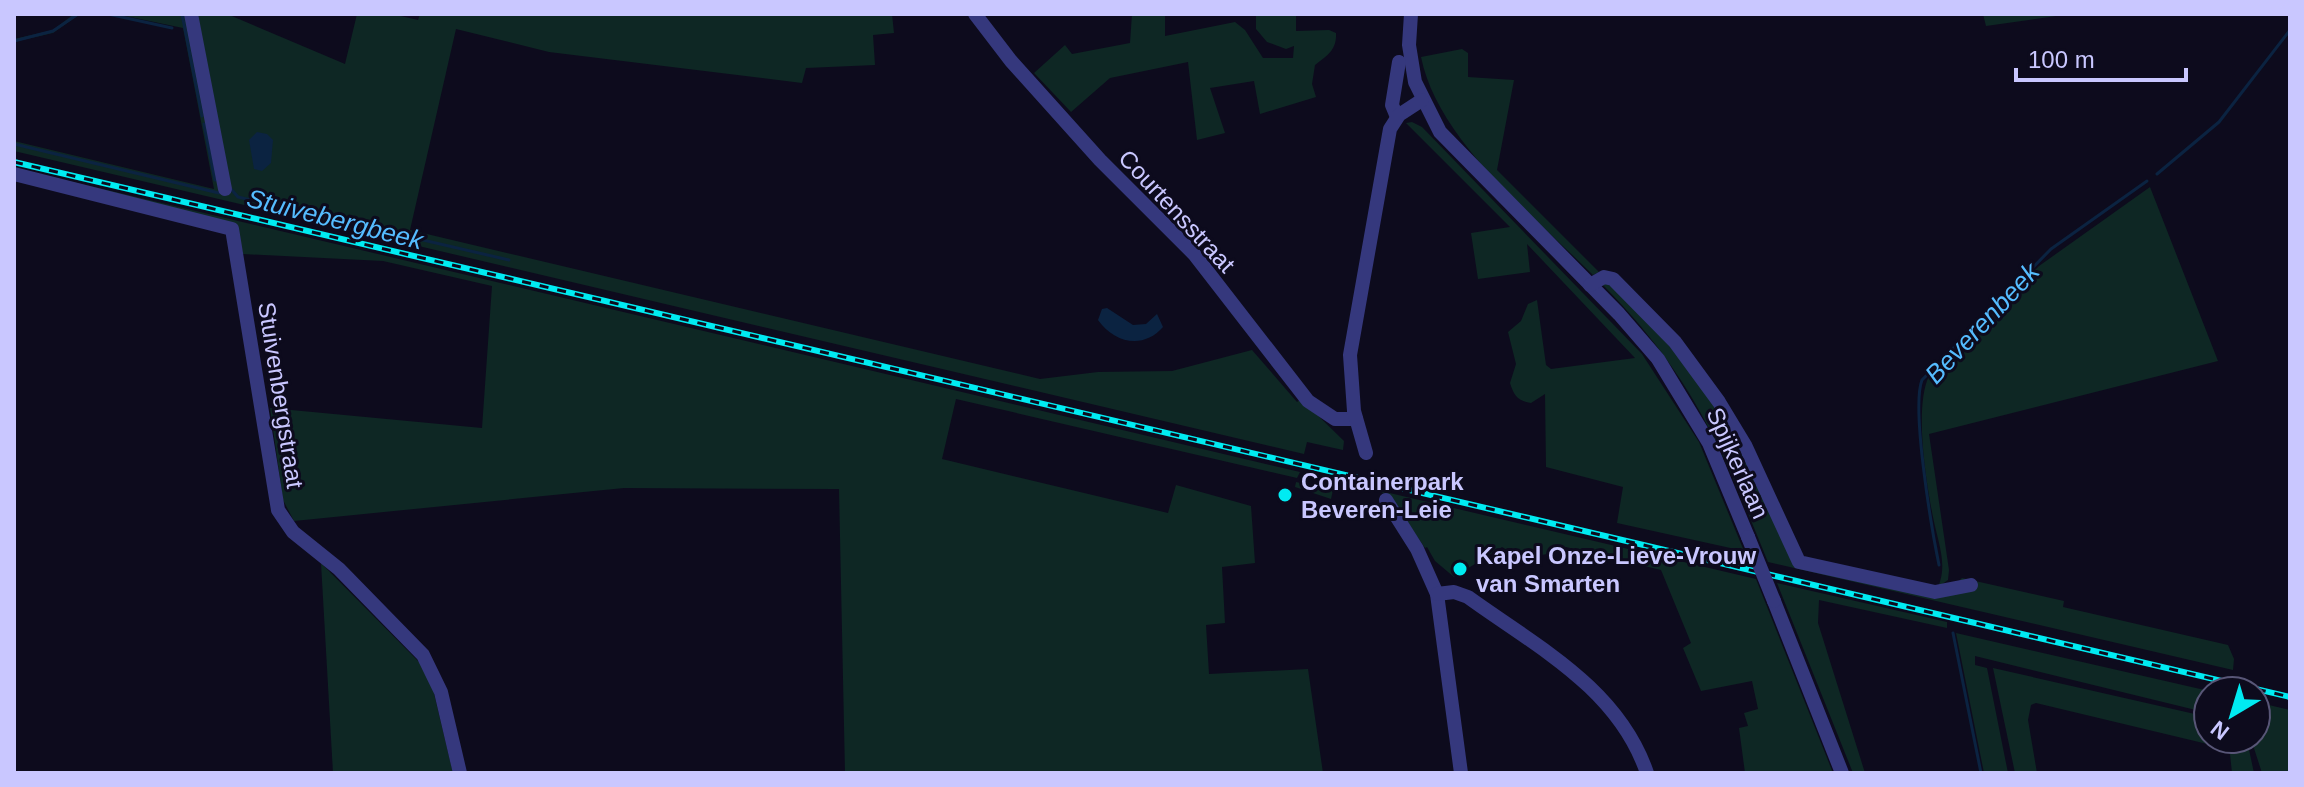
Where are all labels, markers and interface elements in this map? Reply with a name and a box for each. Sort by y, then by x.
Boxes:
scale bar [2016,32,2186,82]
text: 100 m [2028,46,2095,73]
street label: Courtensstraat [1113,144,1241,278]
water label: Stuivebergbeek [244,183,428,256]
water label: Beverenbeek [1919,255,2047,389]
street label: Stuivenbergstraat [253,300,309,490]
street label: Spijkerlaan [1702,403,1774,523]
place label: Containerpark Beveren-Leie [1301,468,1464,523]
marker: Containerpark Beveren-Leie [1276,486,1294,504]
place label: Kapel Onze-Lieve-Vrouw van Smarten [1476,542,1756,597]
marker: Kapel Onze-Lieve-Vrouw van Smarten [1451,560,1469,578]
north arrow [2192,675,2272,755]
text: N [2206,716,2234,745]

